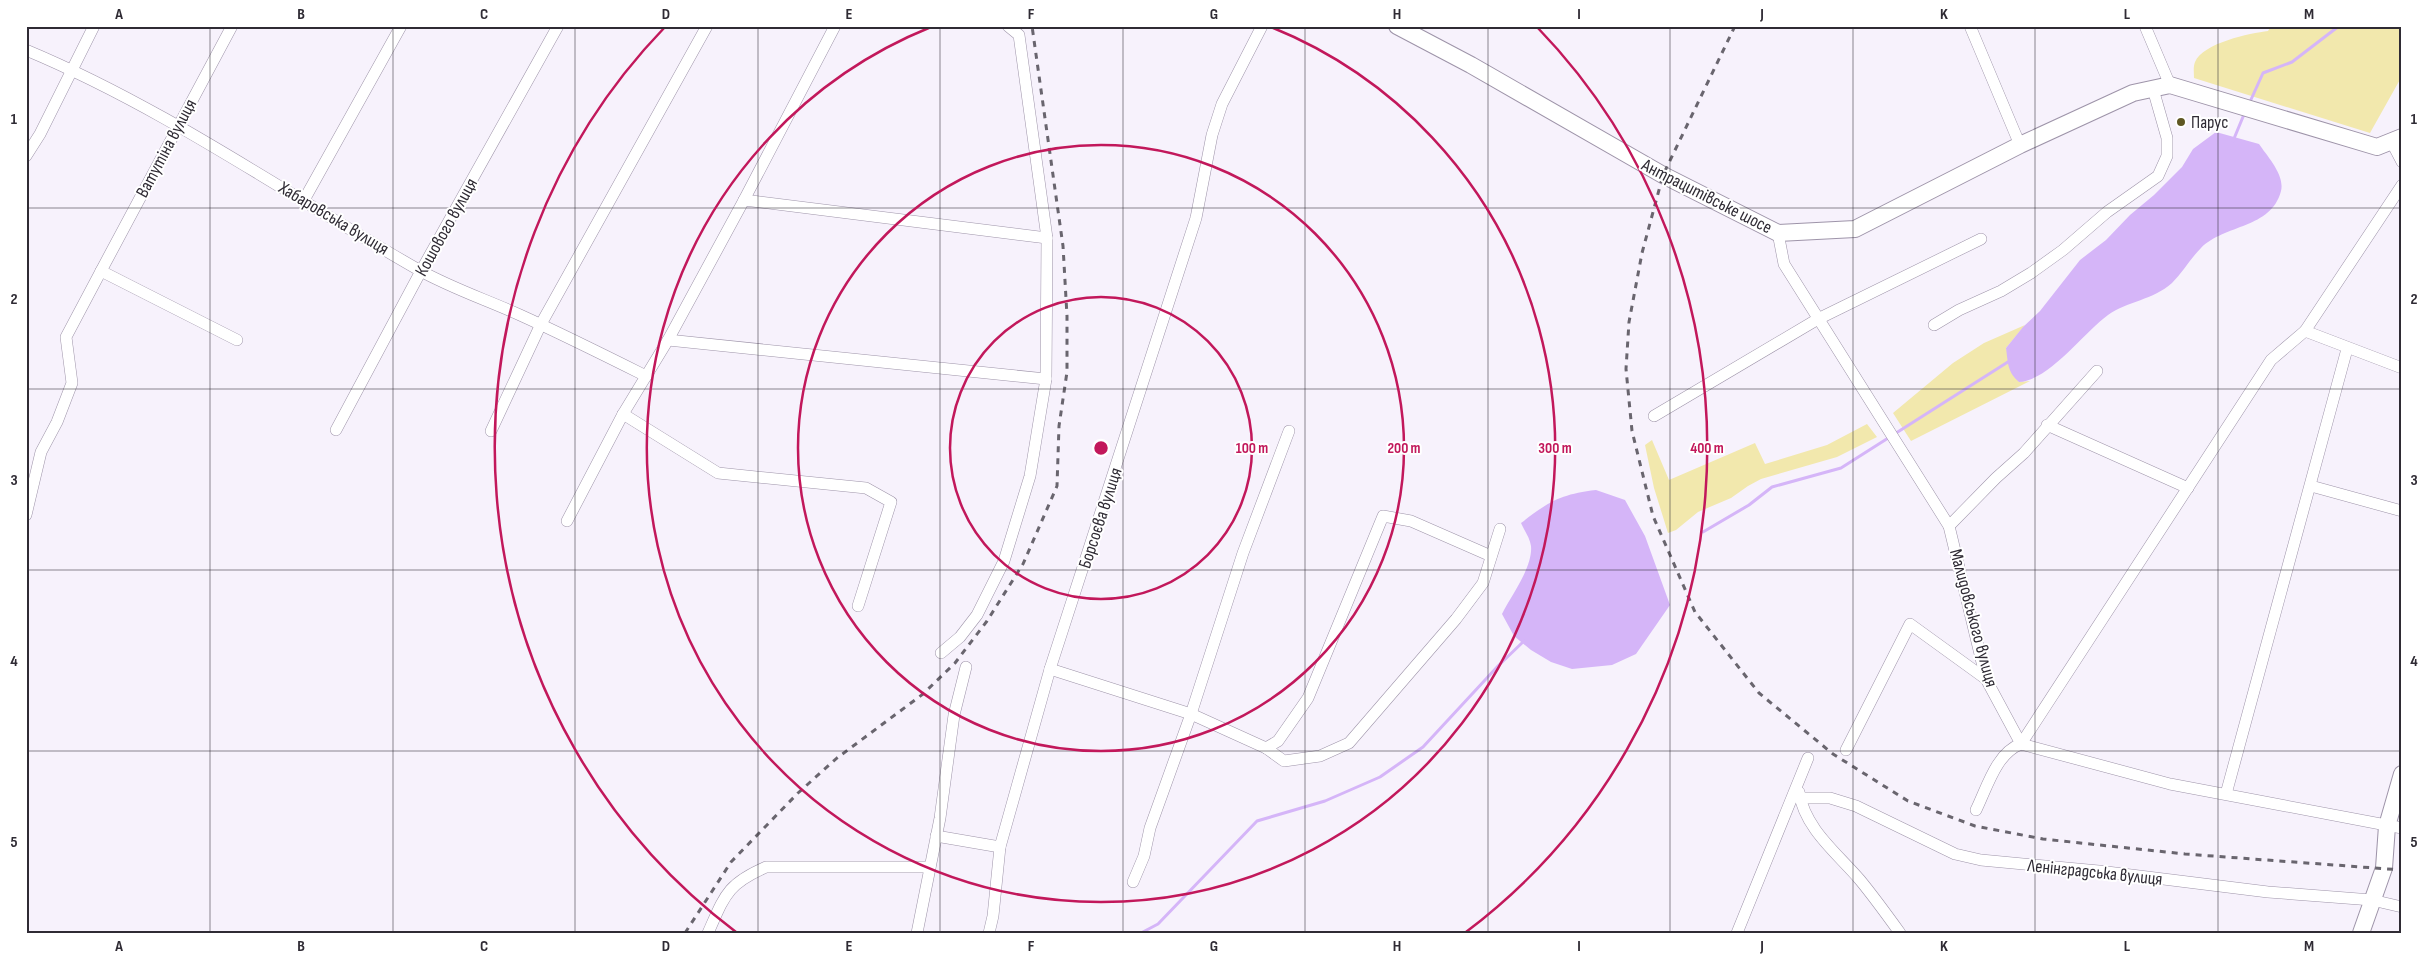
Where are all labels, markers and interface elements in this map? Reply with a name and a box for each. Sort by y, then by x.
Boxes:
text: A [114,5,123,24]
text: B [297,5,305,24]
text: C [480,5,488,24]
text: D [662,5,670,24]
text: E [846,5,853,24]
text: F [1028,5,1035,24]
text: G [1210,5,1218,24]
text: H [1393,5,1401,24]
text: I [1577,5,1581,24]
text: J [1759,5,1764,24]
text: K [1940,5,1948,24]
text: L [2124,5,2131,24]
text: M [2304,5,2314,24]
street label: Ватутіна вулиця [132,95,201,201]
text: 1 [11,110,18,129]
text: 1 [2411,110,2418,129]
place label: Парус [2191,112,2228,133]
marker: Парус [2175,116,2187,128]
street label: Антрацитівське шосе [1637,154,1775,238]
street label: Кошового вулиця [411,174,482,280]
street label: Хабаровська вулиця [274,177,393,260]
text: 2 [10,290,18,309]
text: 2 [2410,290,2418,309]
centre of rings [1092,439,1110,457]
text: 100 m [1236,439,1268,458]
text: 200 m [1387,439,1421,458]
text: 300 m [1538,439,1572,458]
text: 400 m [1690,439,1724,458]
street label: Борсоєва вулиця [1074,465,1127,571]
text: 3 [10,471,18,490]
text: 3 [2410,471,2418,490]
street label: Малидовського вулиця [1945,547,2002,689]
text: 4 [10,652,18,671]
text: 4 [2410,652,2418,671]
text: 5 [10,833,18,852]
text: 5 [2410,833,2418,852]
street label: Ленінградська вулиця [2025,855,2163,890]
text: A [114,937,123,956]
text: B [297,937,305,956]
text: C [480,937,488,956]
text: D [662,937,670,956]
text: E [846,937,853,956]
text: F [1028,937,1035,956]
text: G [1210,937,1218,956]
text: H [1393,937,1401,956]
text: I [1577,937,1581,956]
text: J [1759,937,1764,956]
text: K [1940,937,1948,956]
text: L [2124,937,2131,956]
text: M [2304,937,2314,956]

